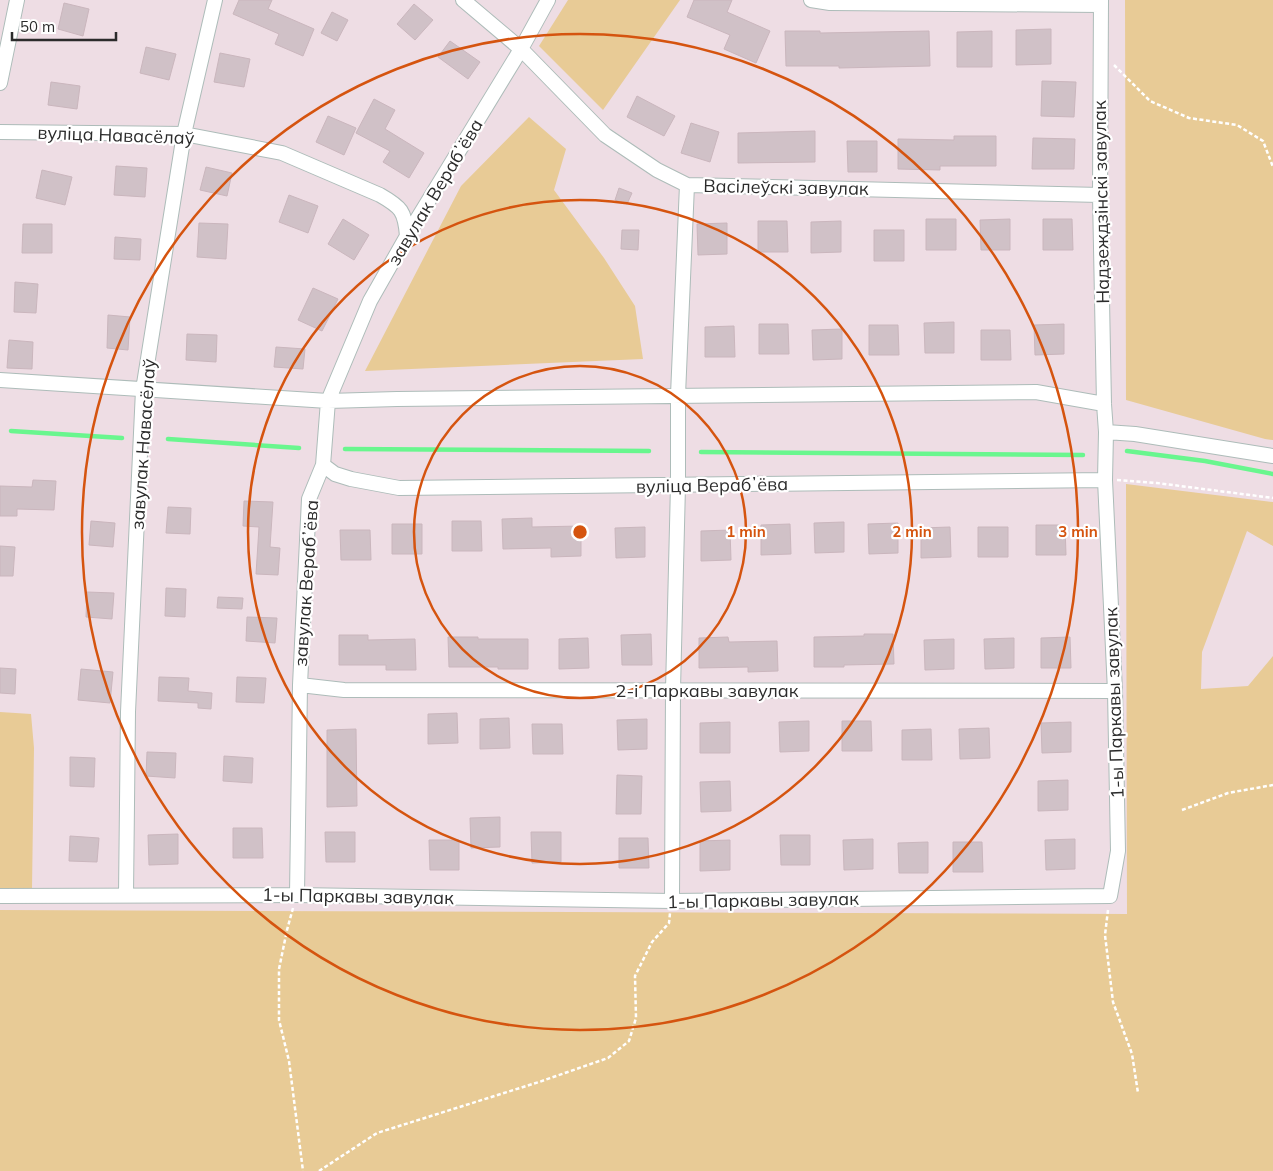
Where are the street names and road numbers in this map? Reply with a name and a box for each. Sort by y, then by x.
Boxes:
street label: Надзеждзінскі завулак [1088,100,1114,304]
street label: завулак Верабʼёва [382,115,488,269]
street label: вуліца Навасёлаў [37,121,195,149]
street label: Васілеўскі завулак [703,174,869,200]
street label: завулак Навасёлаў [126,357,160,530]
street label: вуліца Верабʼёва [636,472,788,498]
street label: завулак Верабʼёва [289,499,323,667]
street label: 1-ы Паркавы завулак [1099,606,1129,799]
street label: 2-і Паркавы завулак [616,679,799,702]
street label: 1-ы Паркавы завулак [262,883,454,909]
street label: 1-ы Паркавы завулак [667,887,859,913]

